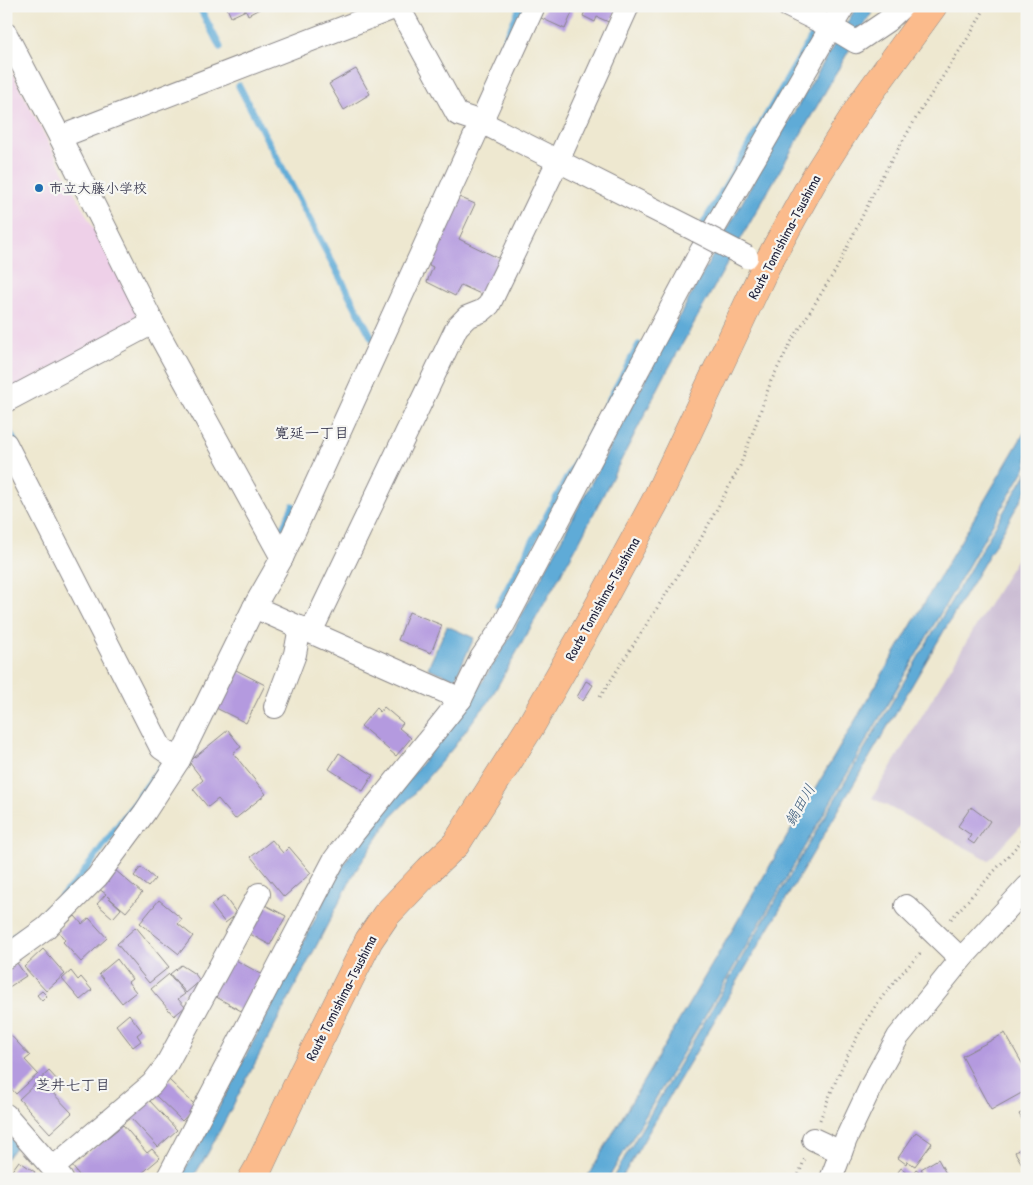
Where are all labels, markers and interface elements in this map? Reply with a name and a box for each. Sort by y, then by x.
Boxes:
street label: Route Tomishima-Tsushima [743,171,825,302]
place label: 市立大藤小学校 [49,178,147,197]
marker: 市立大藤小学校 [33,182,45,194]
district label: 寛延一丁目 [274,422,350,443]
street label: Route Tomishima-Tsushima [560,533,644,664]
water label: 鍋田川 [779,780,820,829]
street label: Route Tomishima-Tsushima [301,931,381,1064]
district label: 芝井七丁目 [35,1074,111,1095]

